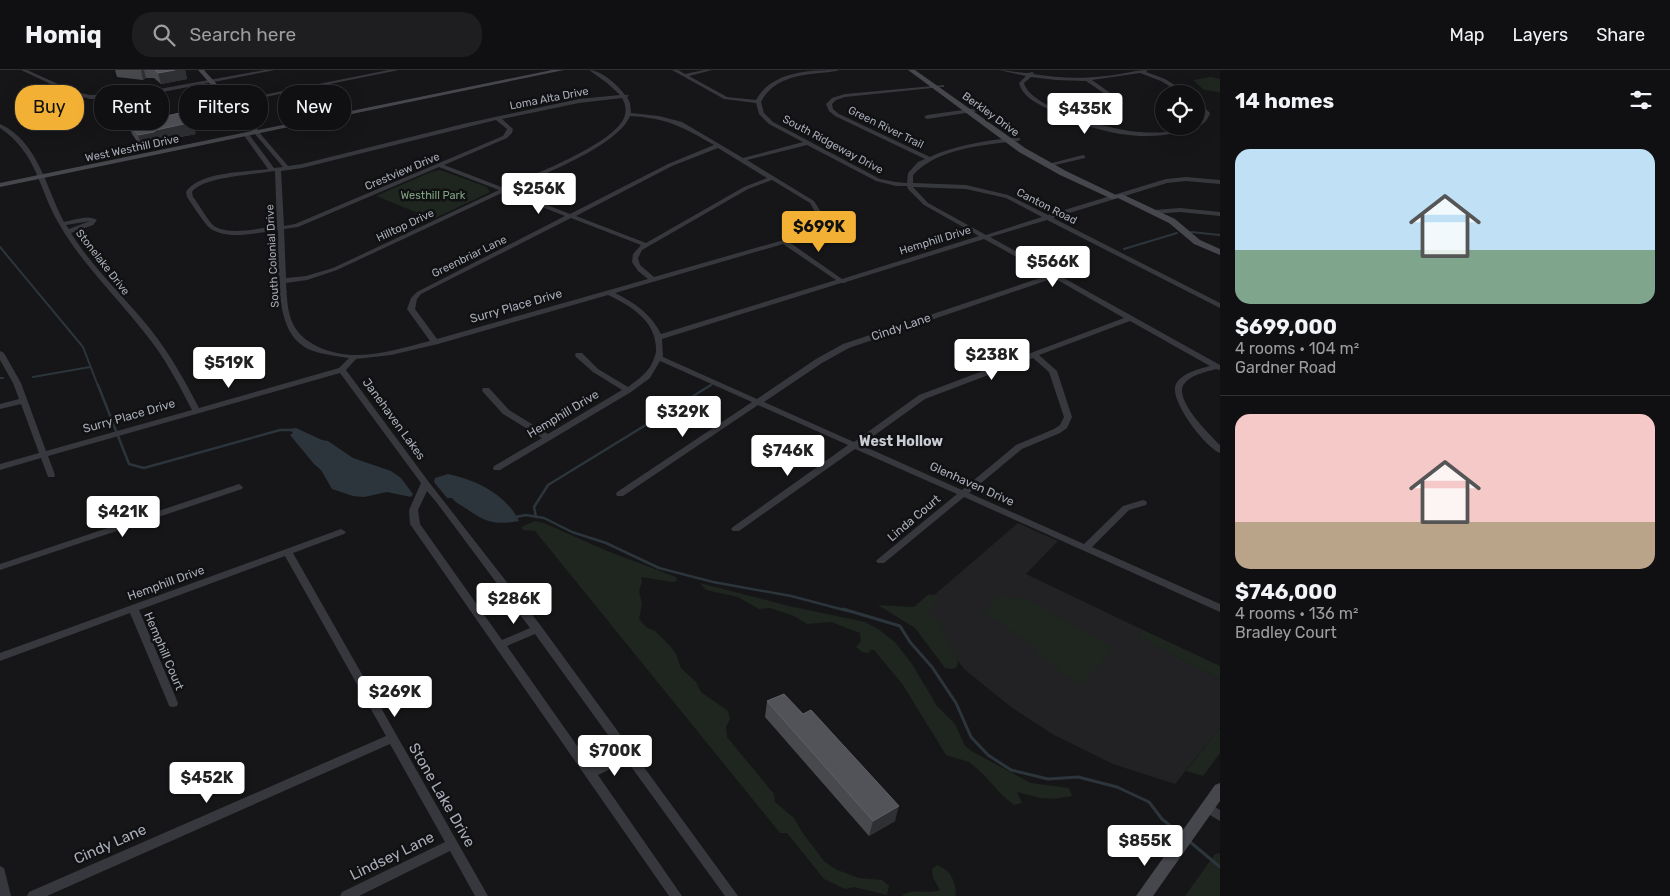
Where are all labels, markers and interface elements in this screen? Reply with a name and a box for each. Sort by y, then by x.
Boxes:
search box [132,12,482,57]
text: Homiq [25,21,102,49]
icon: search [150,21,178,49]
text: Search here [190,23,296,46]
text: Map [1450,24,1485,46]
text: Layers [1513,24,1568,46]
text: Share [1596,24,1645,46]
street label: Loma Alta Drive [508,84,590,113]
chip: Buy [15,85,84,130]
chip: Rent [94,85,169,130]
chip: Filters [179,85,268,130]
chip: New [278,85,351,130]
map controls [1155,85,1205,135]
button: locate [1155,85,1205,135]
icon: filters [1627,86,1655,114]
text: 14 homes [1235,88,1334,113]
street label: Berkley Drive [960,89,1022,139]
pin: $435K [1050,92,1120,135]
text: $435K [1058,99,1112,118]
street label: Green River Trail [846,104,926,151]
street label: South Ridgeway Drive [780,112,885,176]
street label: West Westhill Drive [84,132,180,165]
street label: Crestview Drive [363,150,442,193]
pin: $256K [504,172,574,215]
text: $256K [513,179,565,198]
icon: home [1400,181,1490,271]
street label: Canton Road [1014,186,1079,227]
park label: Westhill Park [401,189,466,202]
street label: South Colonial Drive [263,204,282,308]
street label: Hilltop Drive [374,206,436,244]
pin: $699K [784,210,854,253]
text: $699K [793,217,845,236]
street label: Hemphill Drive [898,223,973,258]
street label: Stonelake Drive [73,227,132,298]
street label: Greenbriar Lane [430,233,509,280]
pin: $566K [1018,246,1088,288]
text: $566K [1027,252,1079,271]
street label: Surry Place Drive [468,286,564,326]
street label: Cindy Lane [869,310,933,344]
text: $699,000 [1235,314,1337,339]
pin: $238K [957,338,1027,381]
text: 4 rooms · 104 m² [1235,339,1359,358]
text: $238K [965,345,1019,364]
pin: $519K [194,346,264,389]
text: $519K [204,353,254,372]
text: Gardner Road [1235,358,1336,377]
street label: Janehaven Lakes [360,375,428,463]
street label: Hemphill Drive [525,387,602,441]
street label: Surry Place Drive [81,396,177,436]
pin: $329K [648,396,718,438]
text: $329K [657,402,709,421]
district label: West Hollow [859,433,943,450]
pin: $746K [753,434,823,477]
text: $746K [762,441,814,460]
icon: home [1400,447,1490,537]
street label: Glenhaven Drive [928,459,1017,509]
street label: Linda Court [885,492,944,544]
pin: $421K [88,496,158,538]
text: $421K [98,502,148,521]
street label: Hemphill Drive [126,562,207,603]
text: $746,000 [1235,579,1337,604]
pin: $286K [479,582,549,625]
text: $286K [488,589,540,608]
text: 4 rooms · 136 m² [1235,604,1358,623]
street label: Hemphill Court [141,610,187,692]
text: Bradley Court [1235,623,1337,642]
pin: $269K [360,676,430,718]
text: $269K [369,682,421,701]
pin: $700K [580,734,650,777]
street label: Stone Lake Drive [405,740,479,850]
text: $700K [589,741,641,760]
pin: $452K [172,762,242,804]
text: $452K [181,768,233,787]
street label: Cindy Lane [71,820,149,868]
pin: $855K [1110,824,1180,867]
street label: Lindsey Lane [347,828,437,884]
text: $855K [1119,831,1171,850]

